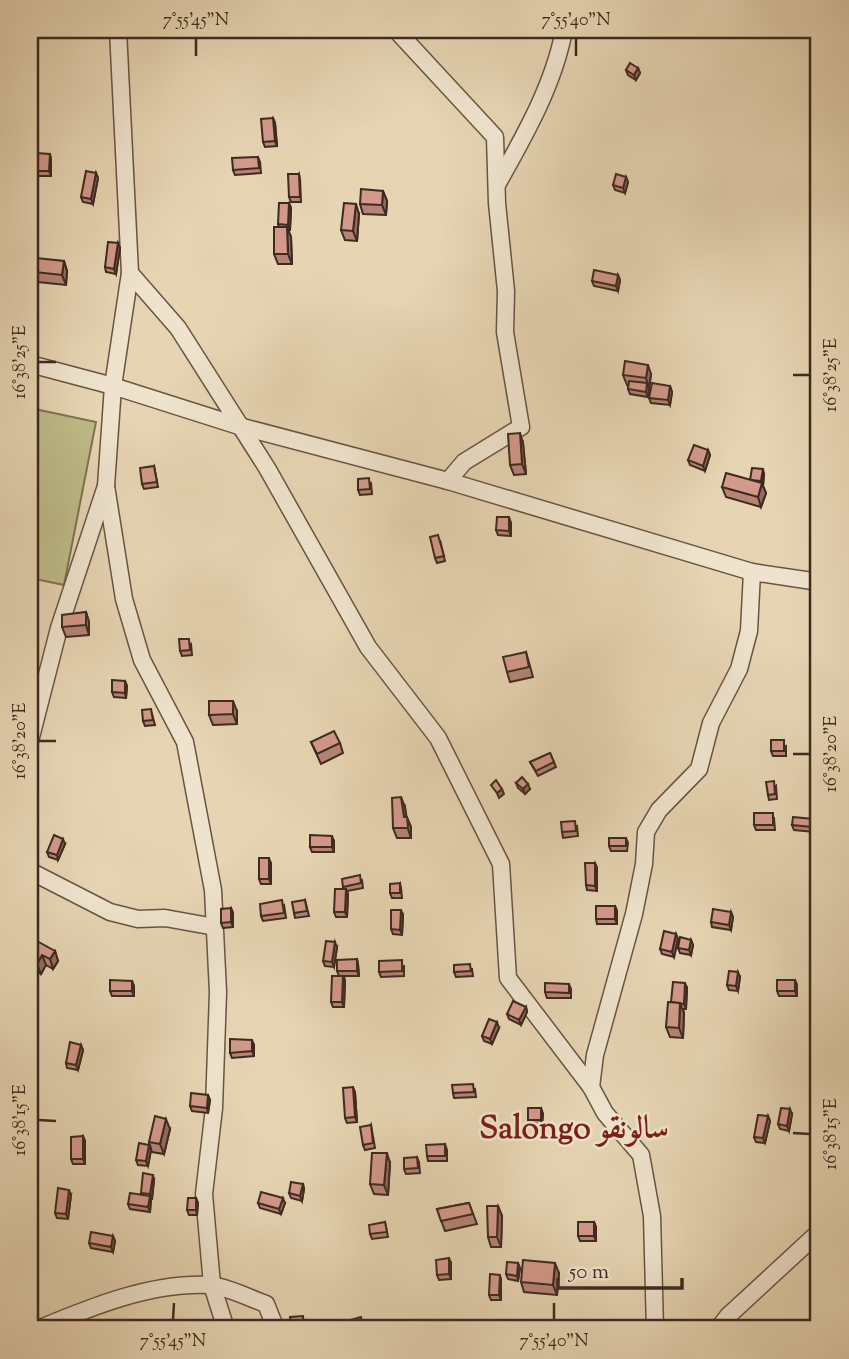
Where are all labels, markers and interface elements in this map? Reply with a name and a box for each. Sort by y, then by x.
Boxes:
text: 7°55'45"N [163,8,229,34]
text: 7°55'40"N [541,8,611,34]
text: 16°38'25"E [8,325,34,399]
text: 16°38'25"E [819,338,845,412]
text: 16°38'20"E [8,703,34,779]
text: 16°38'20"E [819,716,845,792]
text: 16°38'15"E [8,1084,34,1156]
text: 16°38'15"E [819,1098,845,1170]
district label: Salongo سالونقو [479,1107,669,1153]
scale bar [558,1247,683,1291]
text: 50 m [568,1258,609,1288]
text: 7°55'45"N [140,1329,206,1355]
text: 7°55'40"N [519,1329,589,1355]

